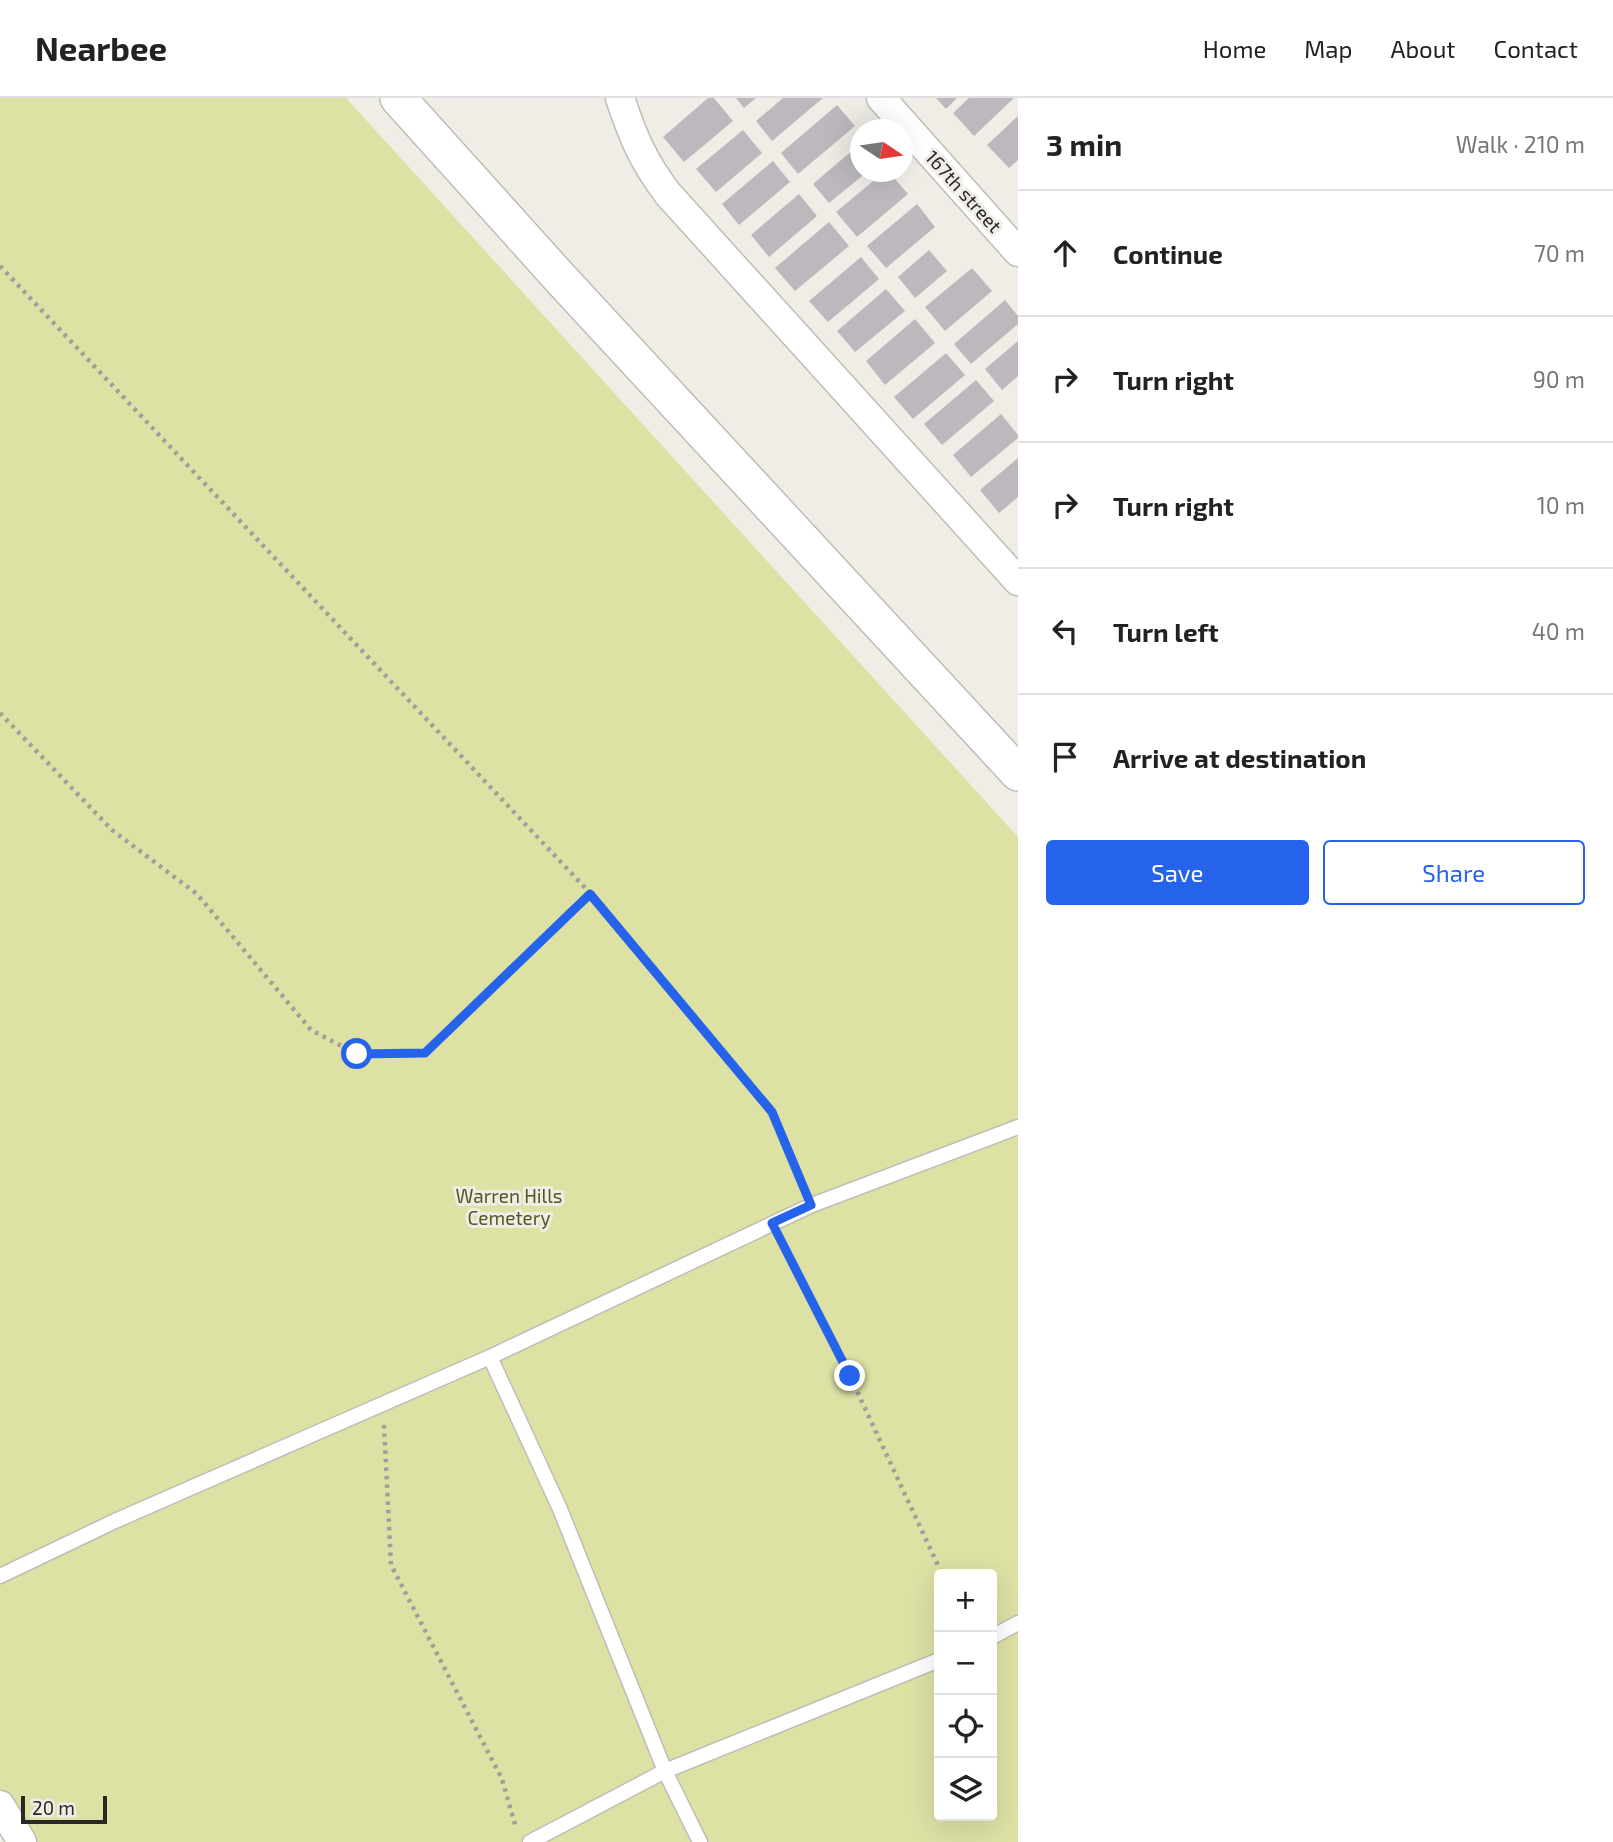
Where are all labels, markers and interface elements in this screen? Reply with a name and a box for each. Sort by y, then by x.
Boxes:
text: Nearbee [35,28,167,68]
text: Home [1203,34,1266,63]
text: Map [1304,34,1352,63]
text: About [1390,34,1456,63]
text: Contact [1494,34,1578,63]
north arrow [850,119,913,182]
text: 3 min [1046,126,1122,162]
text: Walk · 210 m [1456,130,1585,158]
street label: 167th street [921,145,1007,237]
icon: ahead [1046,234,1084,272]
text: Continue [1113,238,1223,269]
text: 70 m [1534,239,1585,267]
icon: right [1046,360,1084,398]
text: Turn right [1113,364,1234,395]
text: 90 m [1533,365,1585,393]
icon: right [1046,486,1084,524]
text: Turn right [1113,490,1234,521]
text: 10 m [1537,491,1585,519]
icon: left [1046,612,1084,650]
text: Turn left [1113,616,1219,647]
text: 40 m [1532,617,1585,645]
icon: arrive [1046,738,1084,776]
text: Arrive at destination [1113,742,1366,773]
button: Save [1046,840,1309,905]
button: Share [1323,840,1585,905]
route start [341,1038,372,1069]
park label: Warren Hills Cemetery [455,1184,563,1229]
route end [834,1360,865,1391]
map controls [934,1569,997,1821]
button: + [934,1569,997,1632]
button: − [934,1632,997,1695]
button: locate [934,1695,997,1758]
button: layers [934,1758,997,1821]
scale bar [21,1793,107,1825]
text: 20 m [32,1796,75,1819]

